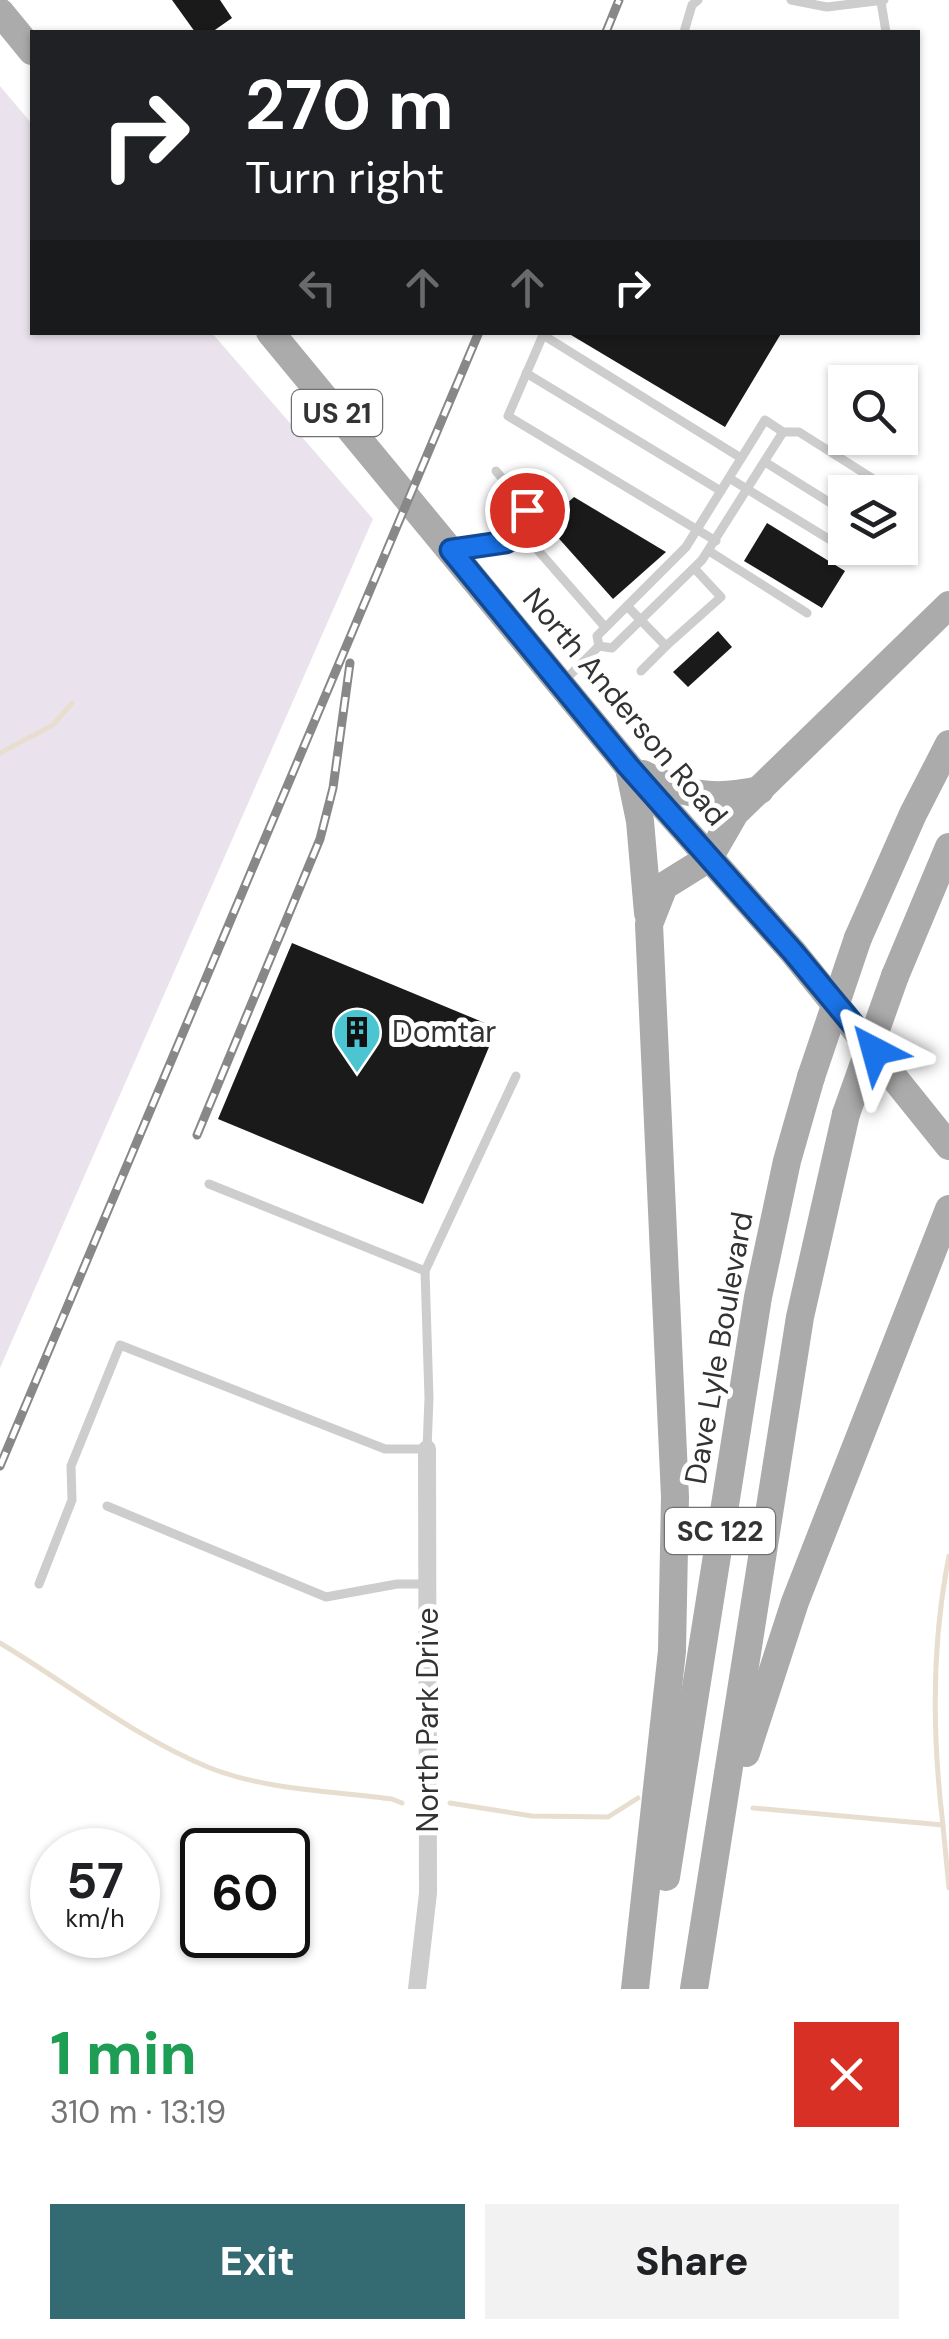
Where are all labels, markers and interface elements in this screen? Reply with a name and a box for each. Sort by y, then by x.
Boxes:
text: 270 m [245,60,454,151]
icon: right [80,70,210,200]
text: Turn right [245,148,444,207]
icon: left [290,260,345,315]
icon: ahead [395,260,450,315]
icon: ahead [500,260,555,315]
icon: right [605,260,660,315]
map controls [828,365,918,565]
button: search [828,365,918,455]
road number: US 21 [292,390,382,436]
pin [485,468,570,553]
button: layers [828,475,918,565]
icon: arrive [500,483,555,538]
street label: North Anderson Road [514,580,736,834]
position arrow [823,999,927,1103]
building icon: Domtar [331,1006,383,1074]
place label: Domtar [392,1012,496,1051]
street label: Dave Lyle Boulevard [675,1209,762,1487]
road number: SC 122 [665,1508,775,1554]
street label: North Park Drive [408,1608,447,1832]
speed limit sign: 60 [180,1828,310,1958]
text: 57 [66,1848,124,1914]
text: km/h [65,1902,125,1935]
text: 1 min [50,2014,197,2093]
button: close [794,2022,899,2127]
text: 310 m · 13:19 [50,2091,226,2133]
button: Exit [50,2204,465,2319]
button: Share [485,2204,899,2319]

